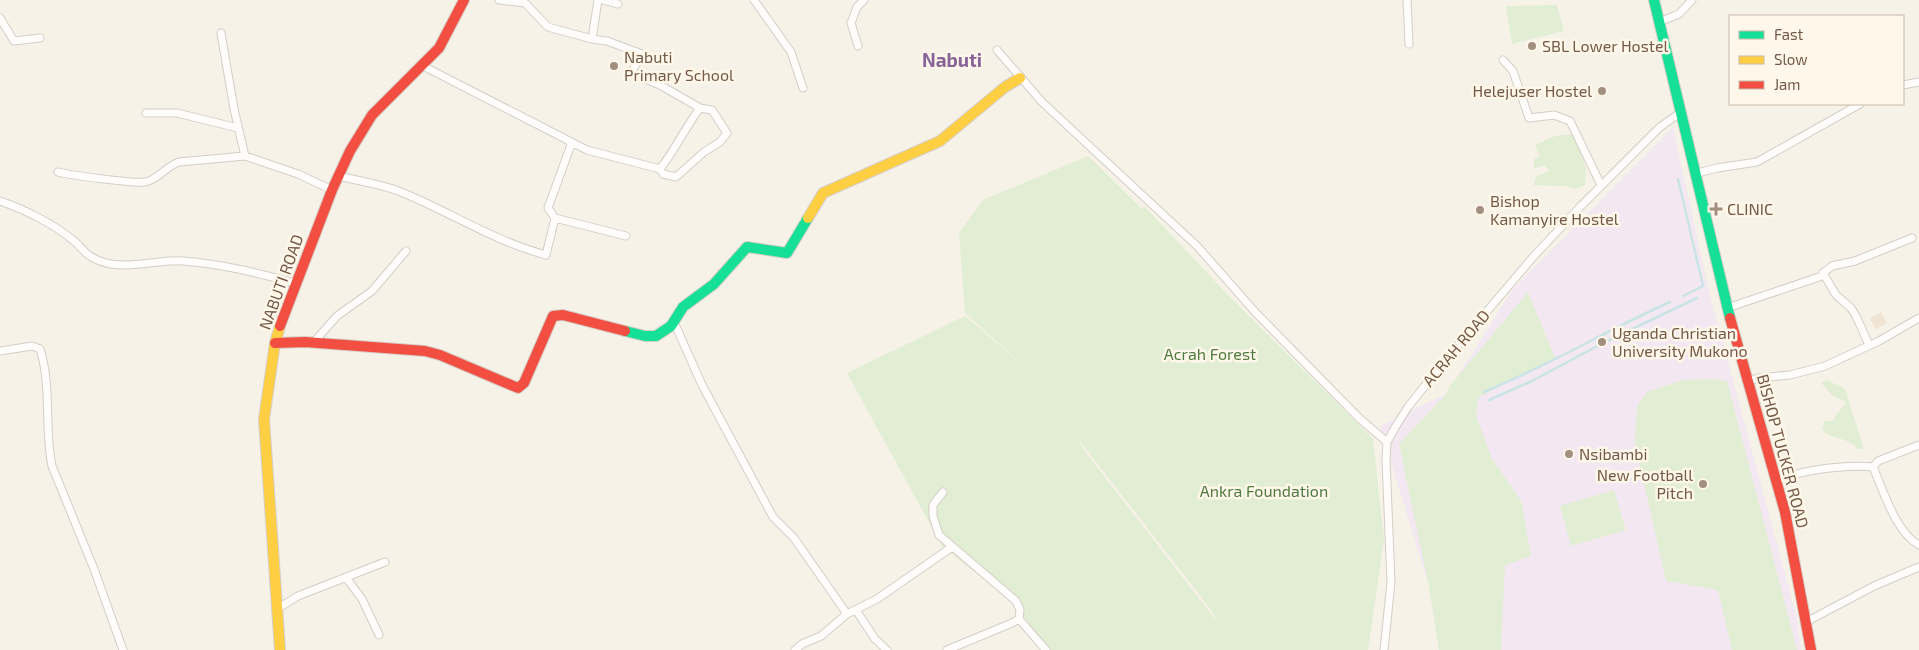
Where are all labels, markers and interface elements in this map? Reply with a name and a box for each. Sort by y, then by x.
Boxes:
legend [1729,15,1904,105]
text: Fast [1774,25,1804,43]
place label: SBL Lower Hostel [1542,36,1669,55]
marker: SBL Lower Hostel [1526,40,1538,52]
place label: Nabuti Primary School [624,47,734,84]
district label: Nabuti [922,48,982,71]
text: Slow [1774,50,1808,68]
marker: Nabuti Primary School [608,60,620,72]
text: Jam [1774,75,1800,93]
place label: Helejuser Hostel [1473,81,1592,101]
marker: Helejuser Hostel [1596,85,1608,97]
place label: Bishop Kamanyire Hostel [1490,191,1619,228]
place label: CLINIC [1727,199,1773,218]
marker: CLINIC [1709,202,1723,216]
marker: Bishop Kamanyire Hostel [1474,204,1486,216]
street label: NABUTI ROAD [255,232,307,332]
street label: ACRAH ROAD [1418,305,1493,390]
place label: Uganda Christian University Mukono [1612,323,1748,360]
marker: Uganda Christian University Mukono [1596,336,1608,348]
park label: Acrah Forest [1164,344,1256,363]
street label: BISHOP TUCKER ROAD [1754,372,1813,530]
place label: Nsibambi [1579,444,1647,463]
marker: Nsibambi [1563,448,1575,460]
place label: New Football Pitch [1597,465,1693,502]
marker: New Football Pitch [1697,478,1709,490]
park label: Ankra Foundation [1200,481,1328,500]

